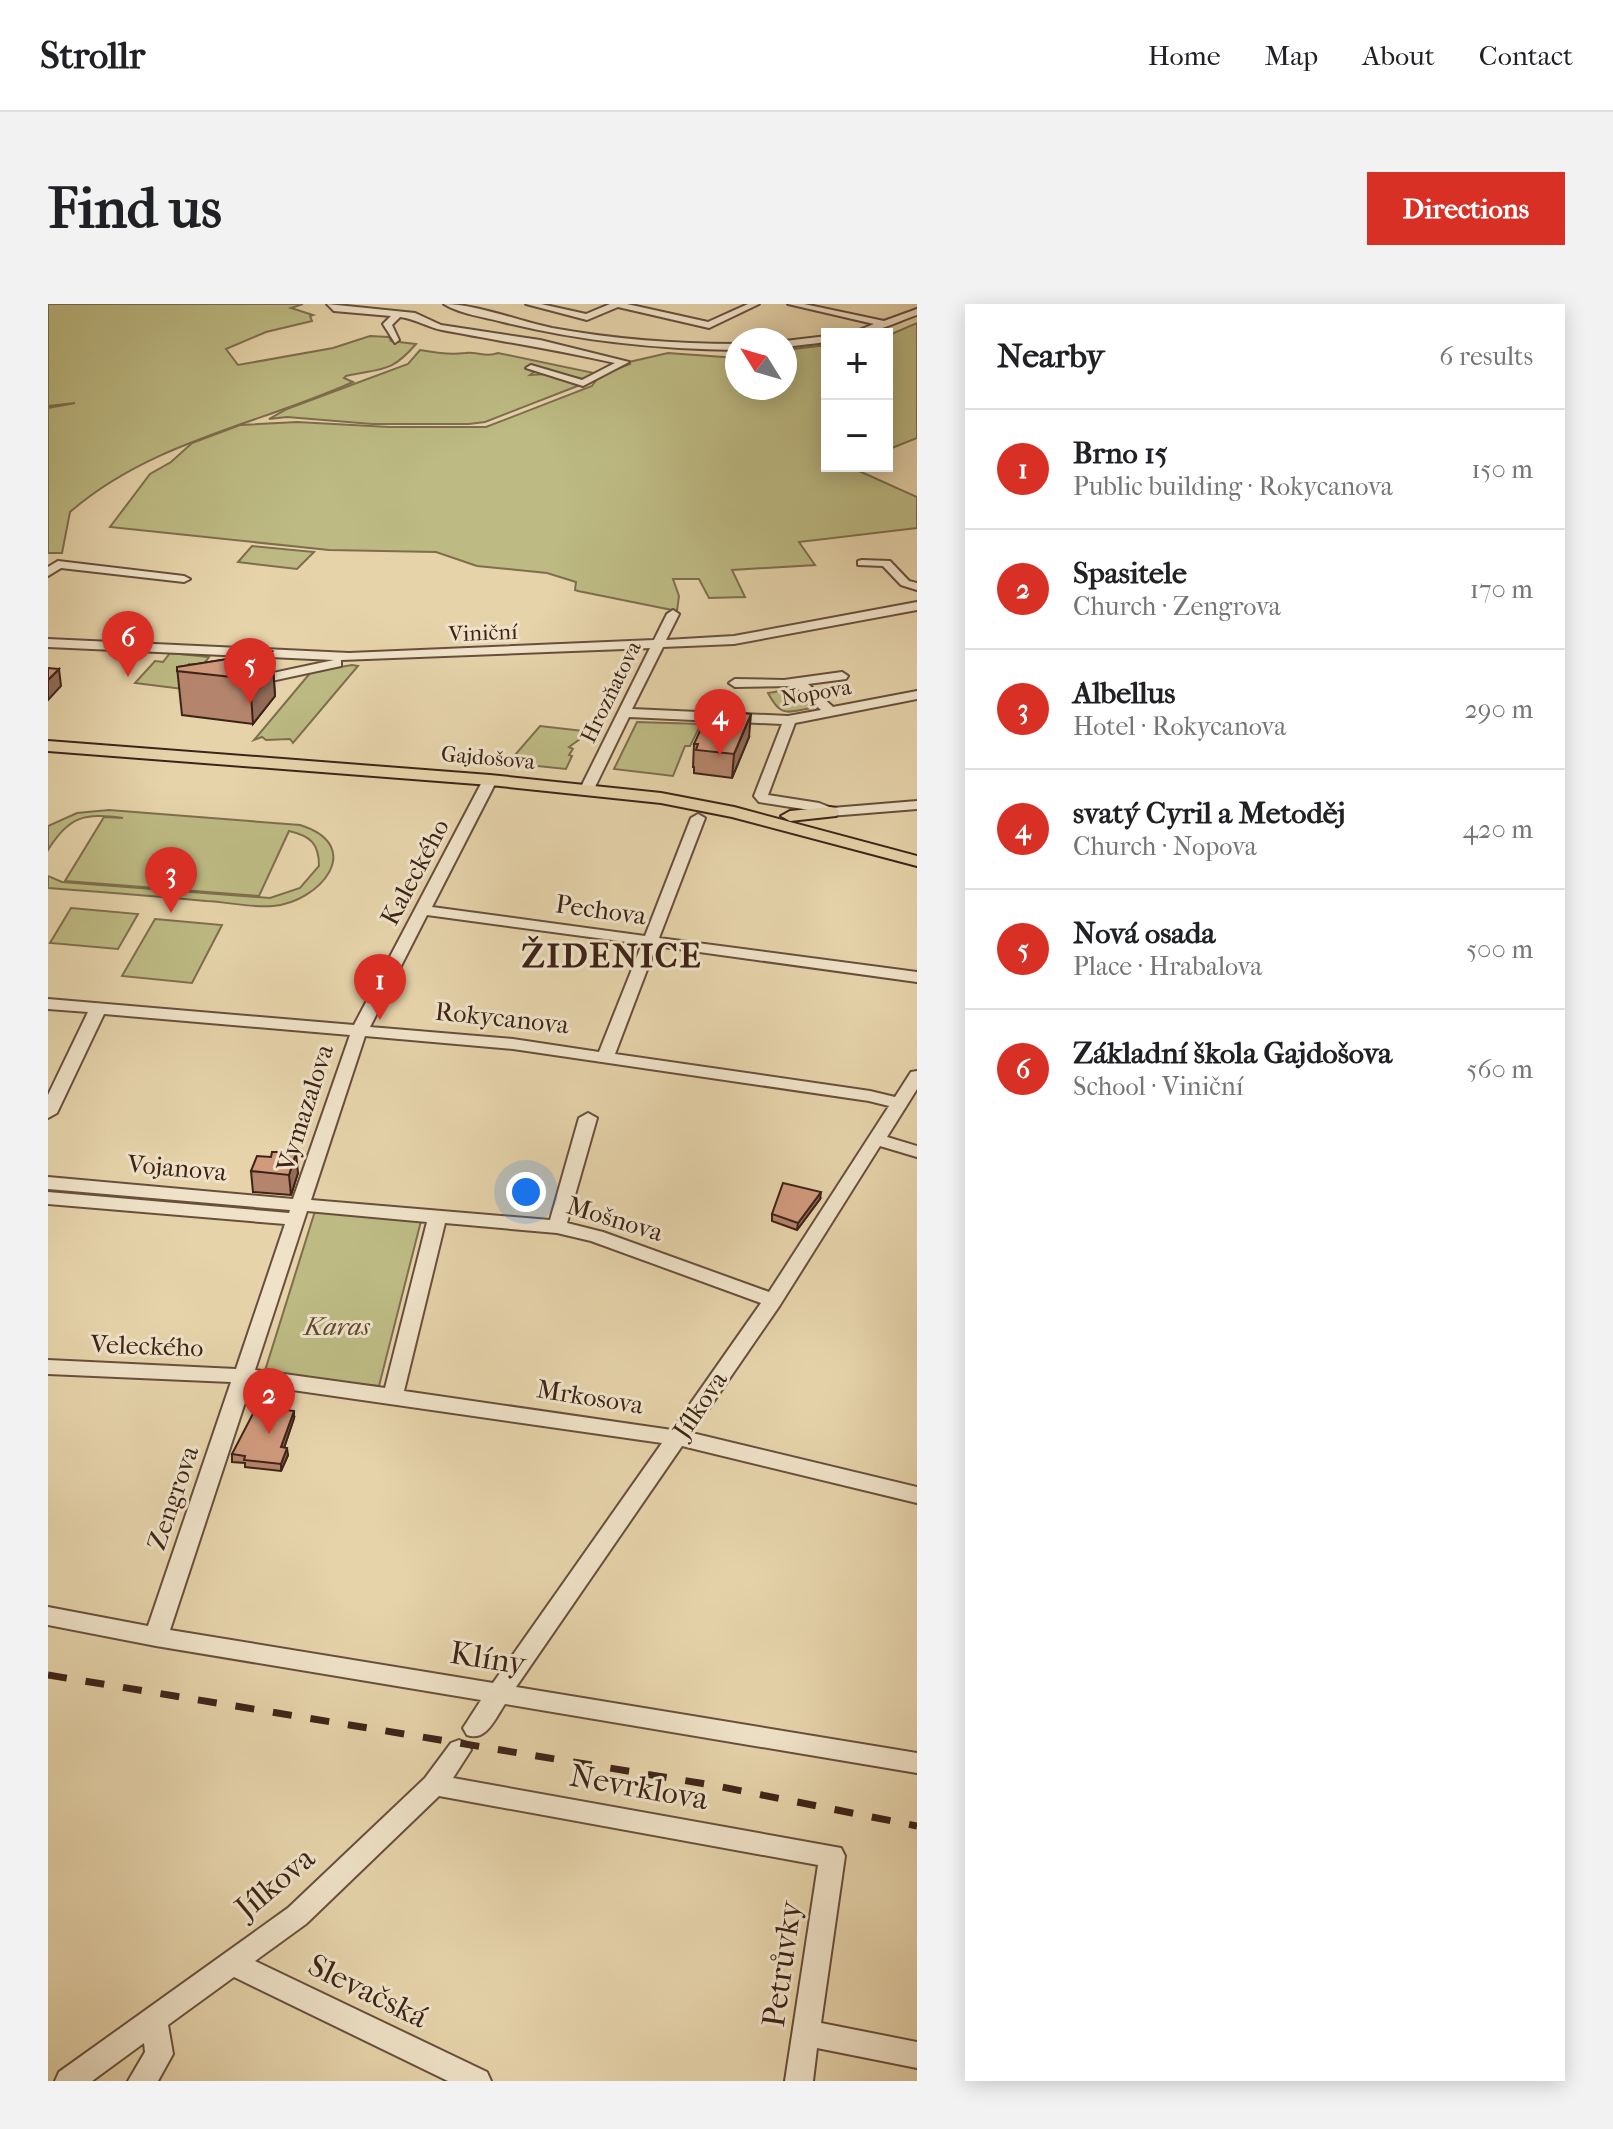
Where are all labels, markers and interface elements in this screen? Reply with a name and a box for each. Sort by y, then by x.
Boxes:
text: Strollr [40,33,145,78]
text: Home [1148,39,1221,72]
text: Map [1265,39,1318,72]
text: About [1362,39,1435,72]
text: Contact [1479,39,1573,72]
button: Directions [1367,172,1565,245]
text: Find us [48,176,222,241]
north arrow [725,328,797,400]
map controls [821,328,893,472]
button: + [821,328,893,400]
text: Nearby [997,336,1104,376]
text: 6 results [1439,341,1533,372]
button: − [821,400,893,472]
text: Brno 15 [1073,436,1168,471]
text: 1 [1018,454,1028,485]
text: 150 m [1471,454,1533,485]
text: Public building · Rokycanova [1073,471,1393,502]
text: Spasitele [1073,556,1187,591]
text: 2 [1016,574,1030,605]
text: 170 m [1470,574,1533,605]
text: Church · Zengrova [1073,591,1281,622]
pin: 6 [102,611,154,677]
street label: Viniční [447,619,518,647]
street label: Hrozňatova [575,636,647,747]
pin: 5 [224,638,276,704]
street label: Nopova [779,674,854,712]
text: Albellus [1073,676,1175,711]
pin: 4 [694,689,746,755]
text: 3 [1018,694,1028,725]
text: 290 m [1464,694,1533,725]
text: Hotel · Rokycanova [1073,711,1286,742]
street label: Gajdošova [440,741,537,775]
text: svatý Cyril a Metoděj [1073,796,1345,831]
street label: Kaleckého [374,814,456,930]
text: 4 [1015,814,1031,845]
text: 420 m [1463,814,1533,845]
text: Church · Nopova [1073,831,1257,862]
pin: 3 [145,847,197,913]
street label: Pechova [554,888,649,932]
text: Nová osada [1073,916,1215,951]
text: 5 [1017,934,1029,965]
text: 500 m [1466,934,1533,965]
district label: ŽIDENICE [522,935,702,976]
text: Place · Hrabalova [1073,951,1262,982]
pin: 1 [354,954,406,1020]
street label: Rokycanova [434,996,571,1041]
text: Základní škola Gajdošova [1073,1036,1392,1071]
street label: Vymazalova [270,1040,340,1176]
text: 6 [1016,1054,1030,1085]
text: 560 m [1466,1054,1533,1085]
text: School · Viniční [1073,1071,1243,1102]
street label: Vojanova [125,1148,229,1188]
your location [506,1172,546,1212]
street label: Mošnova [563,1190,668,1249]
park label: Karas [302,1311,371,1342]
street label: Veleckého [89,1329,204,1363]
street label: Jílkova [665,1365,734,1446]
pin: 2 [243,1368,295,1434]
street label: Mrkosova [534,1373,647,1421]
street label: Zengrova [141,1441,206,1554]
street label: Klíny [447,1634,529,1682]
street label: Nevrklova [567,1757,712,1818]
street label: Jílkova [226,1839,323,1929]
street label: Petrůvky [755,1898,809,2029]
street label: Slevačská [302,1946,435,2036]

